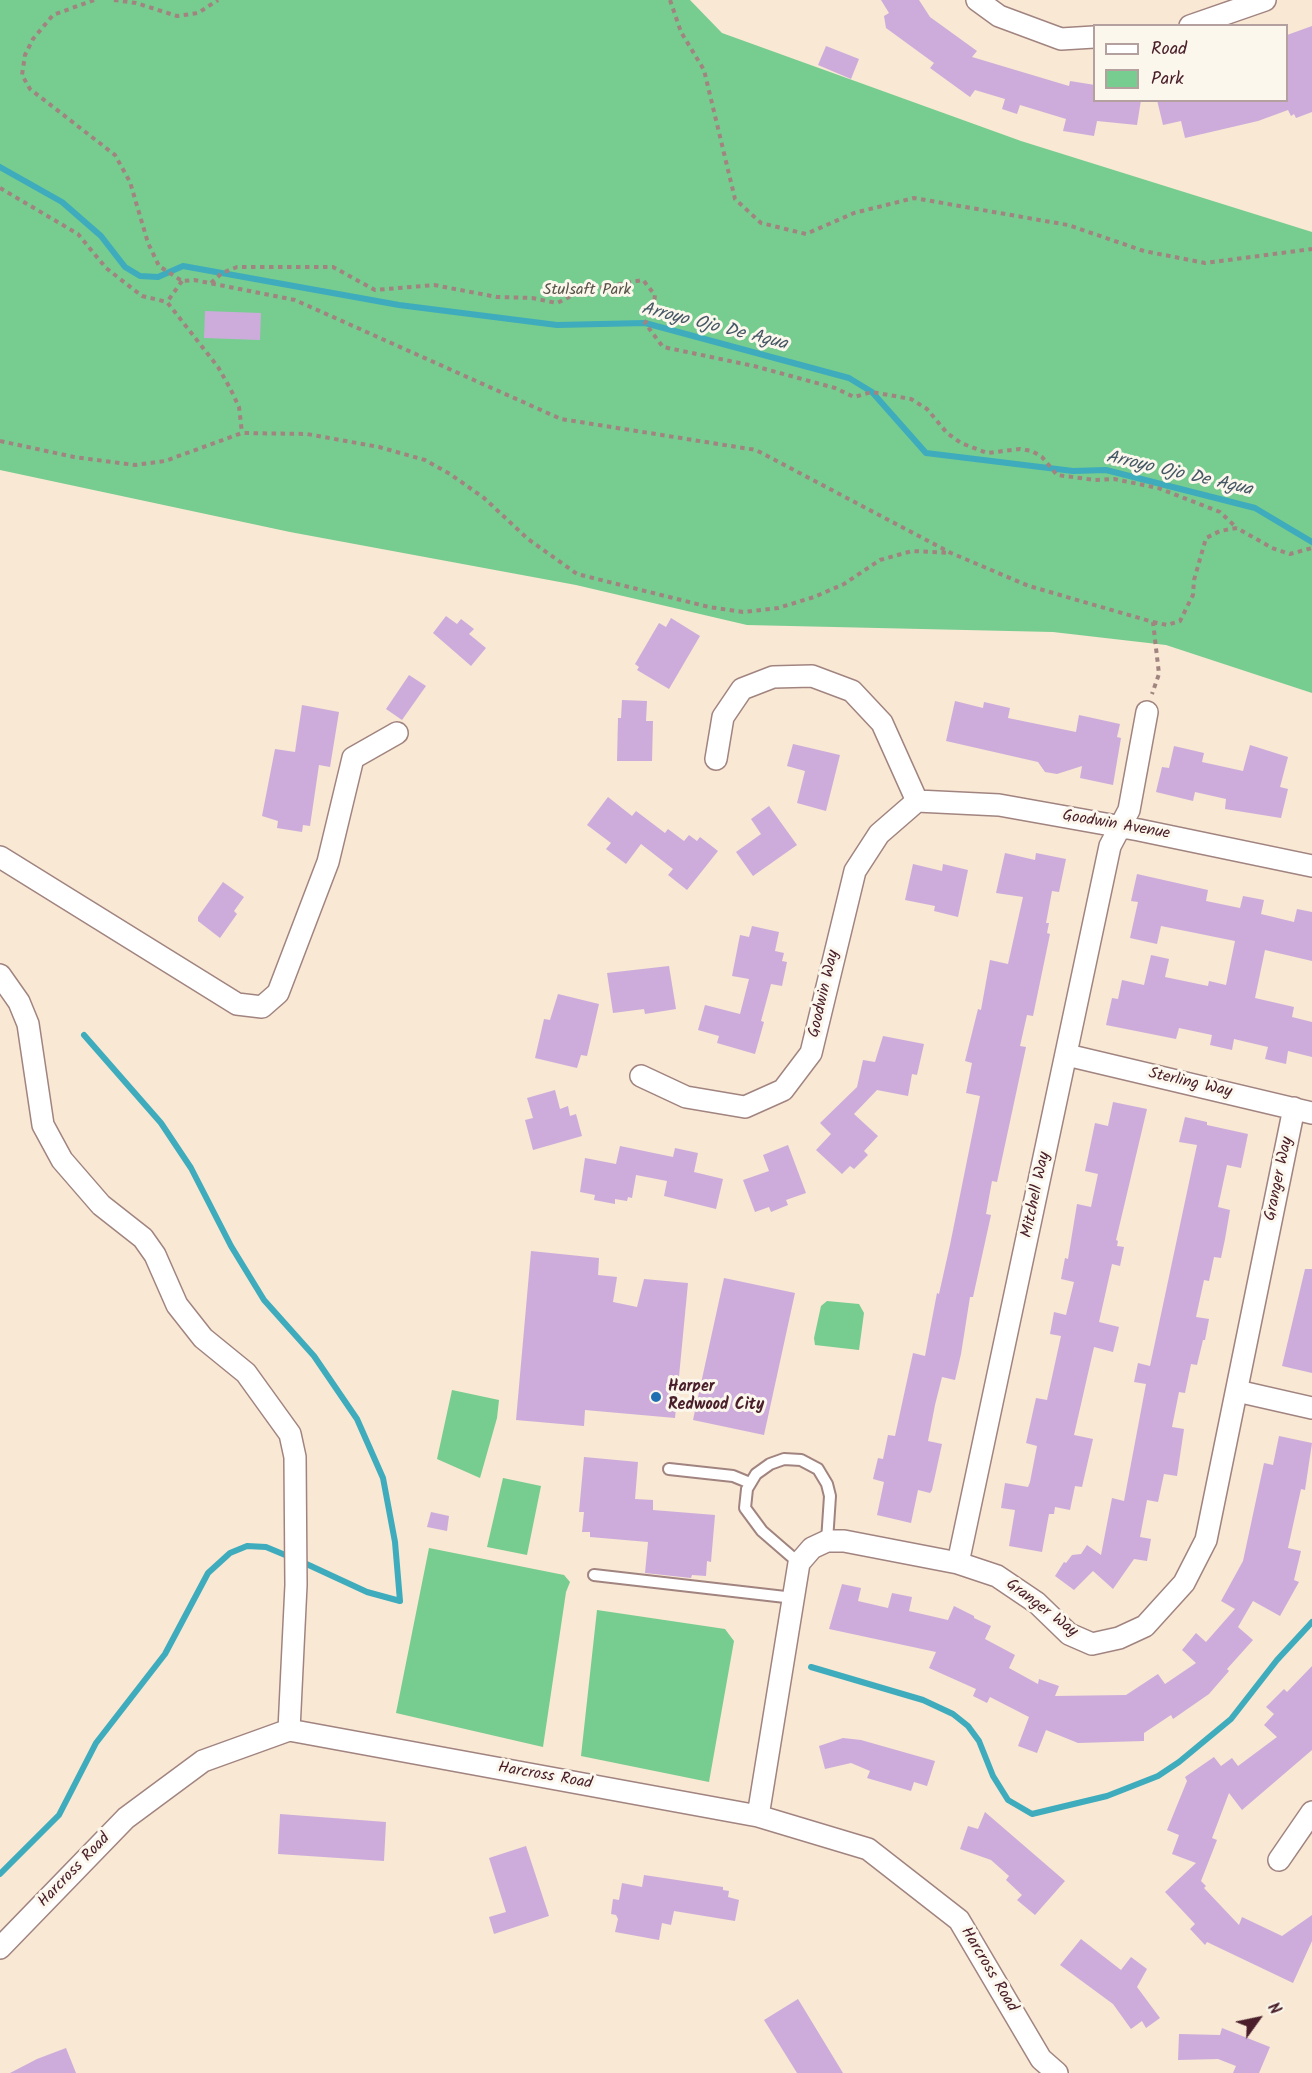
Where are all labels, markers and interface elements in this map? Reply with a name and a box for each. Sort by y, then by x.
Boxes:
legend [1093,24,1288,102]
text: Road [1151,35,1187,64]
text: Park [1151,65,1184,94]
park label: Stulsaft Park [543,281,631,301]
water label: Arroyo Ojo De Agua [639,299,789,357]
water label: Arroyo Ojo De Agua [1104,448,1254,502]
street label: Goodwin Avenue [1061,807,1171,845]
street label: Goodwin Way [806,948,844,1040]
street label: Sterling Way [1146,1065,1234,1103]
street label: Granger Way [1262,1135,1298,1223]
street label: Mitchell Way [1019,1150,1055,1240]
place label: Harper Redwood City [668,1378,764,1416]
marker: Harper Redwood City [649,1390,663,1404]
street label: Granger Way [1001,1576,1081,1642]
street label: Harcross Road [496,1759,594,1795]
street label: Harcross Road [35,1830,115,1912]
street label: Harcross Road [955,1924,1021,2016]
north arrow [1228,1989,1288,2049]
text: N [1260,1998,1287,2020]

